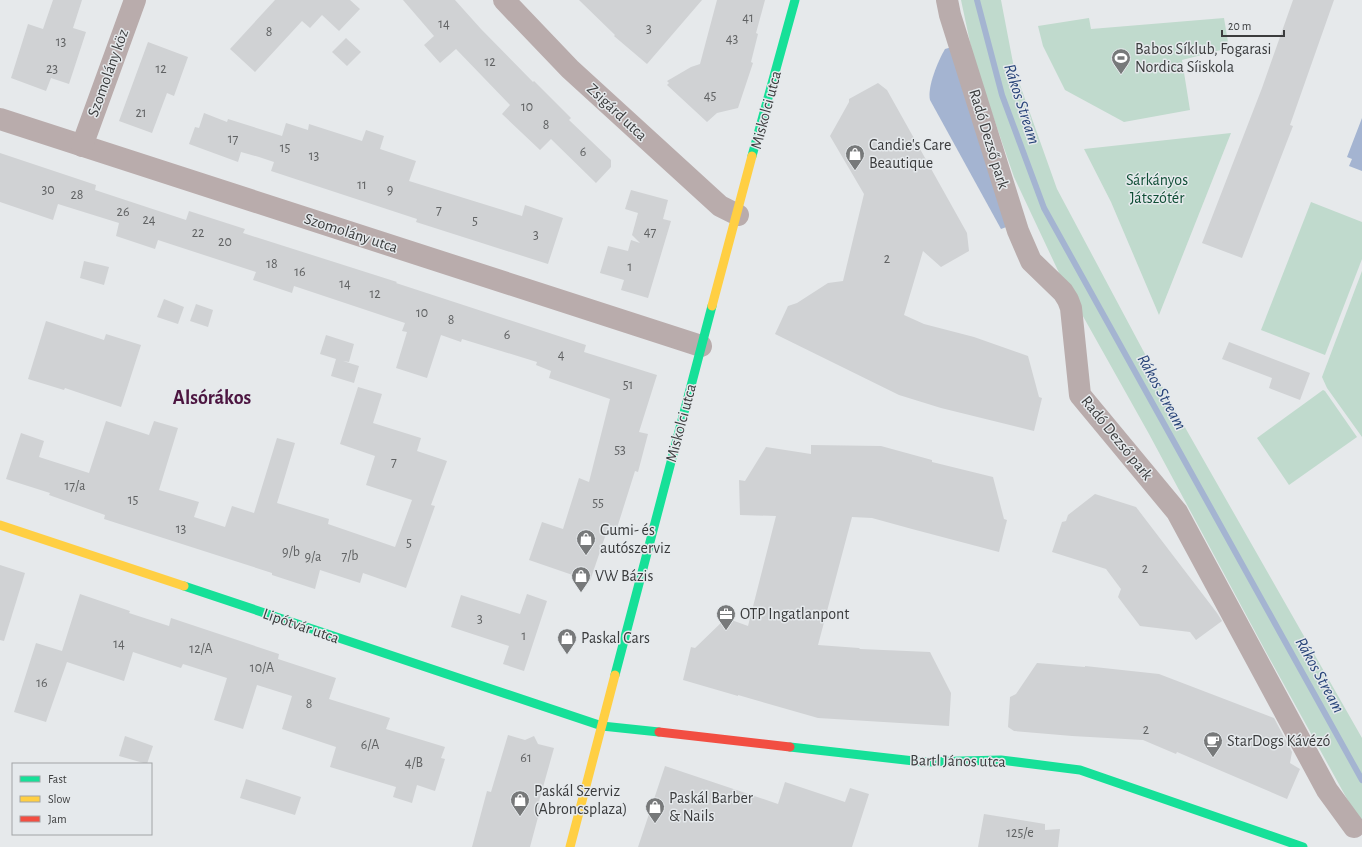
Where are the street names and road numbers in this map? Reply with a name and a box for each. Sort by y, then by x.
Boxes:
street label: Szomolány köz [85,27,132,119]
street label: Miskolci utca [748,69,784,151]
street label: Zsigárd utca [584,80,650,144]
street label: Radó Dezső park [966,87,1012,191]
street label: Szomolány utca [302,210,400,257]
street label: Miskolci utca [663,382,699,464]
street label: Radó Dezső park [1078,393,1156,484]
street label: Lipótvár utca [261,605,341,647]
street label: Bartl János utca [910,752,1006,770]

